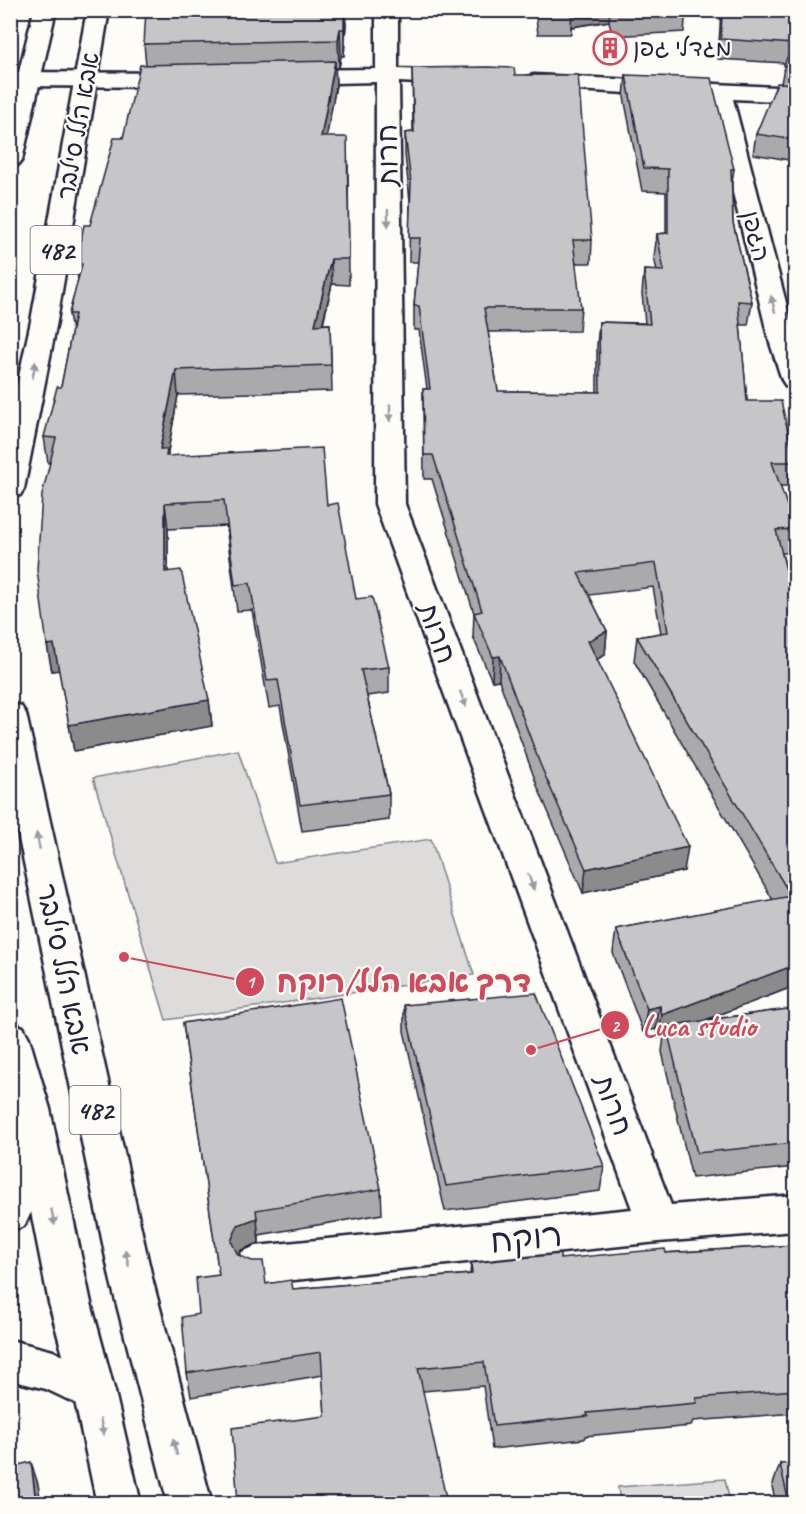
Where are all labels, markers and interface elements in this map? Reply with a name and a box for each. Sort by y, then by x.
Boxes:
building icon: מגדלי גפן [592,30,628,66]
place label: מגדלי גפן [633,33,732,63]
street label: אבא הלל סילבר [50,50,106,202]
street label: חרות [369,124,406,188]
one-way arrow [383,208,393,227]
street label: הגפן [735,208,777,264]
road number: 482 [31,226,82,274]
one-way arrow [767,295,777,313]
one-way arrow [30,360,39,379]
one-way arrow [385,403,395,422]
street label: חרות [410,596,465,668]
one-way arrow [459,691,469,709]
one-way arrow [33,832,42,851]
one-way arrow [527,873,537,891]
street label: אבא הלל סילבר [29,880,100,1058]
callout: דרך אבא הלל/רוקח [235,958,543,1006]
text: דרך אבא הלל/רוקח [277,963,531,1001]
text: 1 [246,971,256,993]
callout: Luca studio [600,1001,768,1049]
text: Luca studio [642,1007,759,1045]
text: 2 [611,1015,621,1037]
street label: חרות [586,1068,641,1140]
road number: 482 [70,1086,121,1134]
one-way arrow [49,1208,58,1227]
street label: רוקח [488,1213,564,1263]
one-way arrow [122,1248,131,1267]
one-way arrow [97,1418,107,1437]
one-way arrow [170,1438,179,1456]

